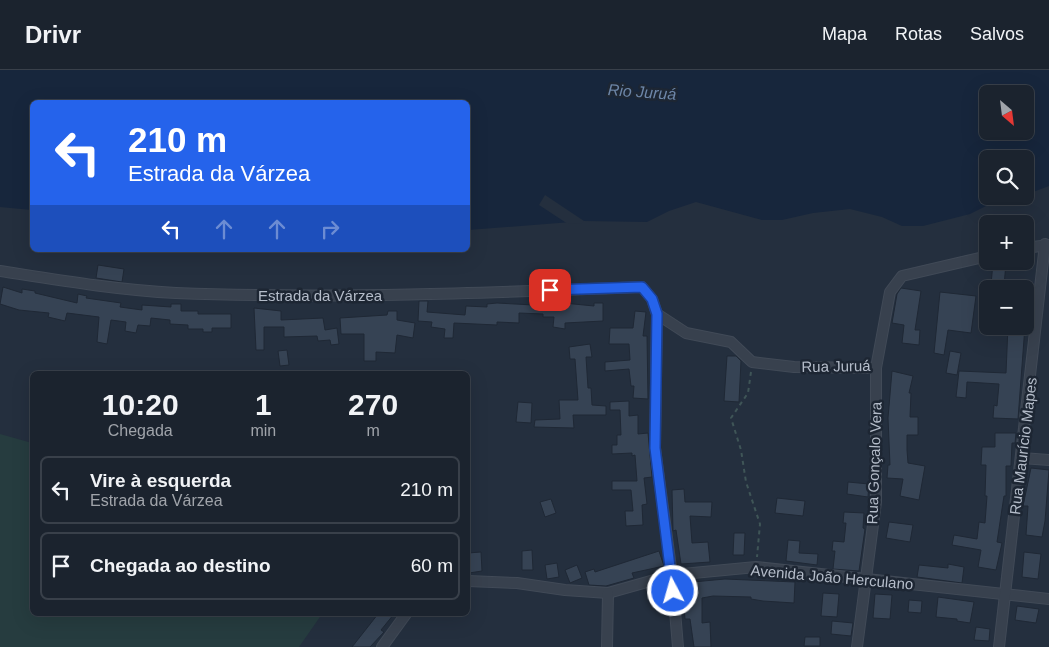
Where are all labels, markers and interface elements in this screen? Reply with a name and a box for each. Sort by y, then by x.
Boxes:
text: Drivr [25,21,81,48]
text: Mapa [822,24,867,44]
text: Rotas [895,24,942,44]
text: Salvos [970,24,1024,44]
water label: Rio Juruá [607,81,677,103]
north arrow [979,85,1034,140]
map controls [979,85,1034,335]
icon: left [45,120,110,185]
text: 210 m [128,120,227,159]
button: search [979,150,1034,205]
text: Estrada da Várzea [128,161,310,186]
icon: left [157,215,185,243]
icon: ahead [210,215,238,243]
icon: ahead [263,215,291,243]
icon: right [316,215,344,243]
button: + [979,215,1034,270]
pin [529,269,571,311]
icon: arrive [536,276,564,304]
button: − [979,280,1034,335]
street label: Estrada da Várzea [258,287,383,304]
street label: Rua Juruá [801,357,871,375]
street label: Rua Maurício Mapes [1006,376,1040,516]
text: 10:20 [102,388,179,421]
text: 1 [255,388,272,421]
text: 270 [348,388,398,421]
street label: Rua Gonçalo Vera [863,401,885,525]
text: Chegada [108,422,173,439]
text: min [250,422,276,439]
text: m [366,422,380,439]
text: Vire à esquerda [90,470,231,491]
icon: left [47,476,75,504]
text: 210 m [400,479,453,500]
text: Estrada da Várzea [90,492,223,509]
icon: arrive [47,552,75,580]
text: Chegada ao destino [90,555,271,576]
text: 60 m [411,555,453,576]
street label: Avenida João Herculano [750,561,914,593]
position arrow [646,564,698,616]

